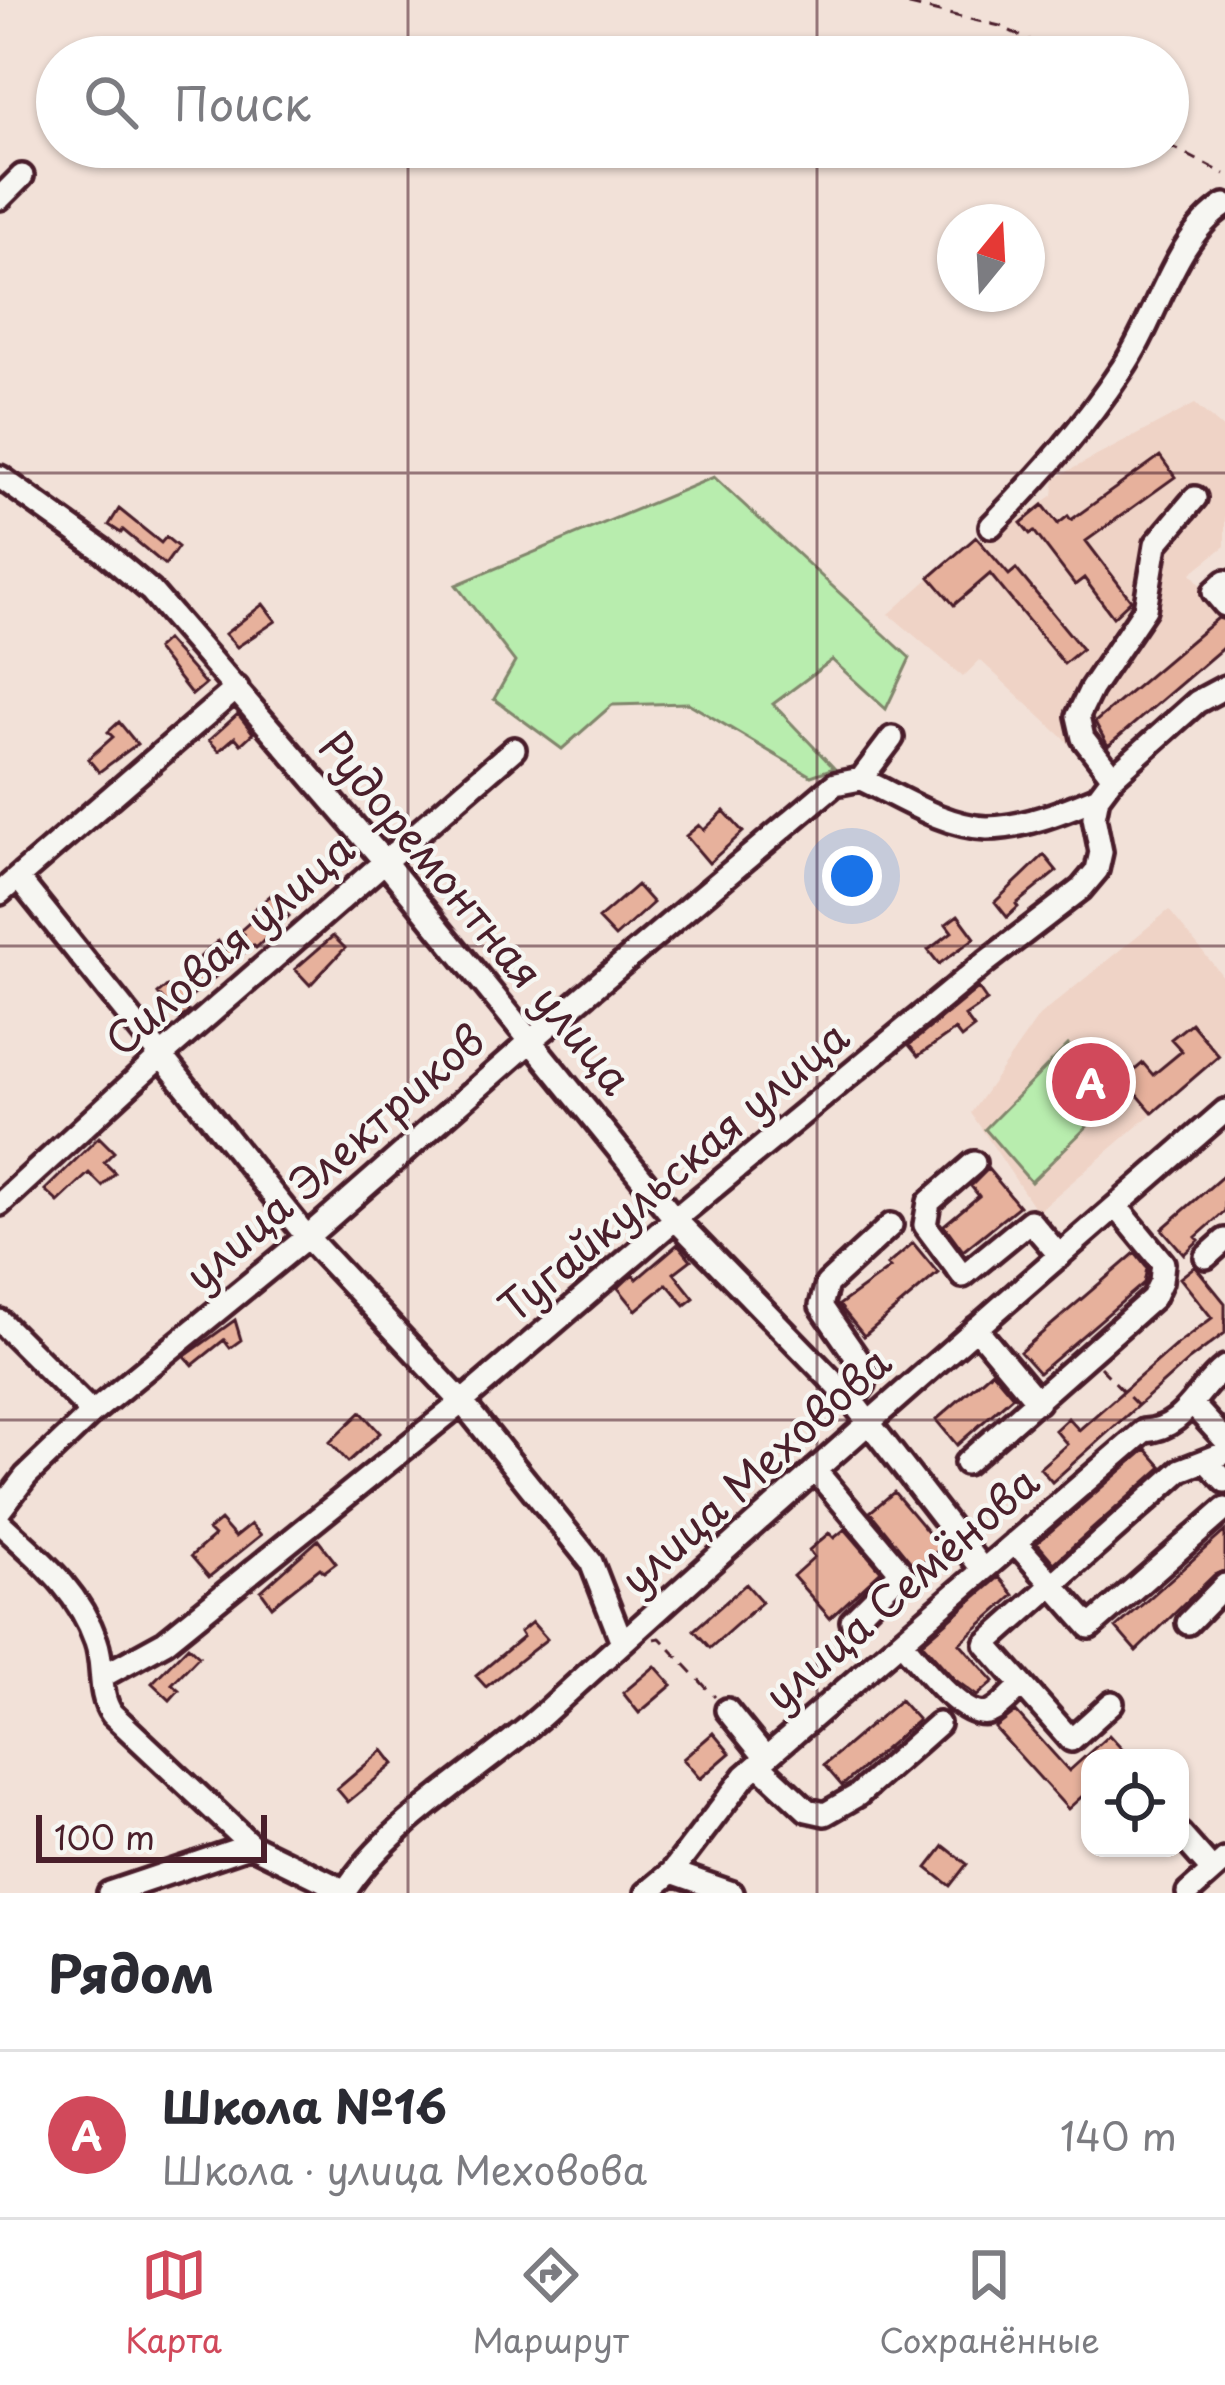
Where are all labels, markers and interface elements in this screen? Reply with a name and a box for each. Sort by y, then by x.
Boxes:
search box [36,36,1189,168]
text: Поиск [174,68,311,136]
icon: search [78,69,144,135]
north arrow [937,204,1045,312]
street label: Рудоремонтная улица [306,716,648,1107]
street label: Силовая улица [90,817,367,1069]
your location [822,846,882,906]
street label: Тугайкульская улица [483,1004,862,1336]
street label: улица Электриков [170,1008,497,1304]
pin: A [1052,1037,1130,1127]
street label: улица Меховова [605,1330,904,1608]
street label: улица Семёнова [749,1450,1051,1724]
map controls [1081,1749,1189,1857]
button: locate [1081,1749,1189,1857]
scale bar [36,1809,267,1862]
text: 100 m [54,1811,155,1861]
text: Рядом [48,1933,214,2010]
text: Школа №16 [162,2071,447,2139]
text: A [72,2105,102,2164]
text: 140 m [1060,2105,1177,2164]
text: Школа · улица Меховова [162,2139,647,2198]
tab: Карта [125,2242,222,2364]
tab: Маршрут [473,2242,629,2364]
tab: Сохранённые [879,2242,1100,2364]

